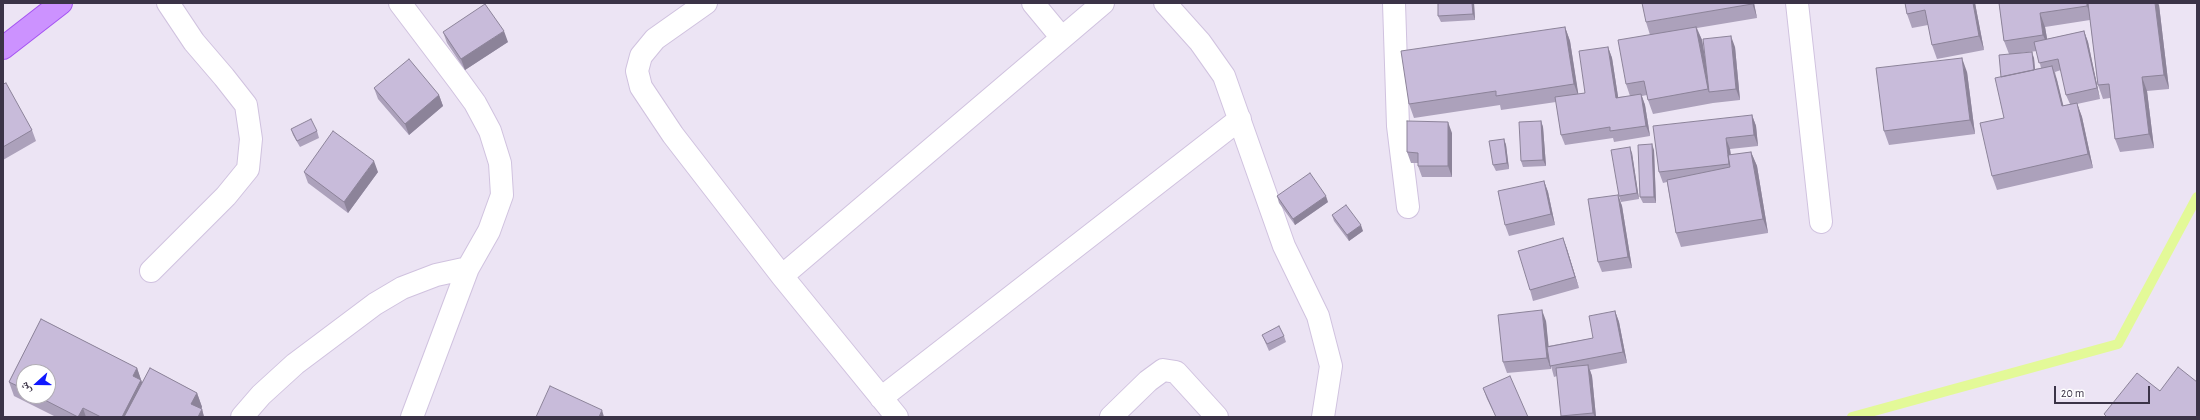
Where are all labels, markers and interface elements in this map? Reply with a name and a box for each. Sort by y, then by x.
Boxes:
north arrow [16,364,56,404]
scale bar [2056,378,2152,404]
text: ش [18,381,32,396]
text: 20 m [2061,387,2084,399]

